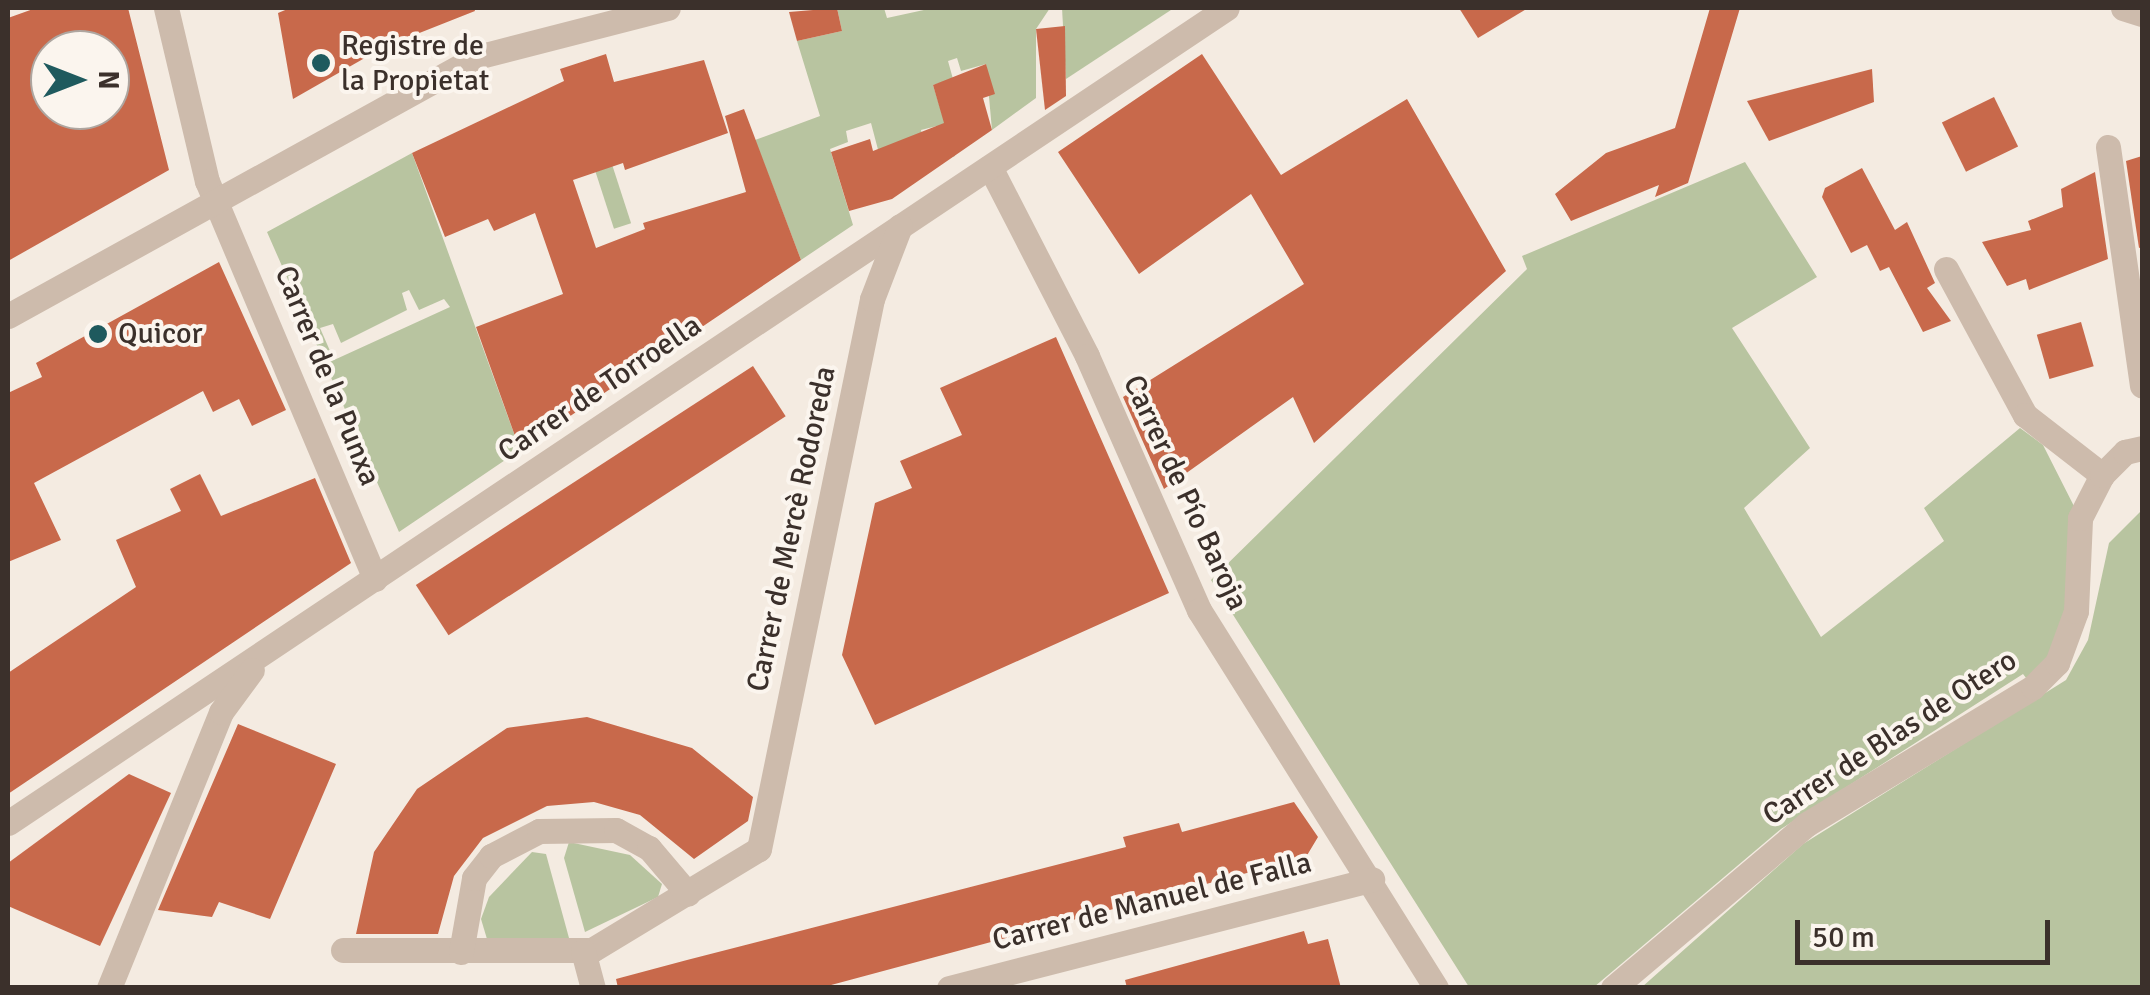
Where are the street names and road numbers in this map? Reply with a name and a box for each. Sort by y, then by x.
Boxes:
street label: Carrer de la Punxa [267,261,387,491]
street label: Carrer de Torroella [492,308,708,470]
street label: Carrer de Mercè Rodoreda [740,363,844,695]
street label: Carrer de Pío Baroja [1115,370,1255,616]
street label: Carrer de Blas de Otero [1756,642,2024,834]
street label: Carrer de Manuel de Falla [989,845,1315,959]

